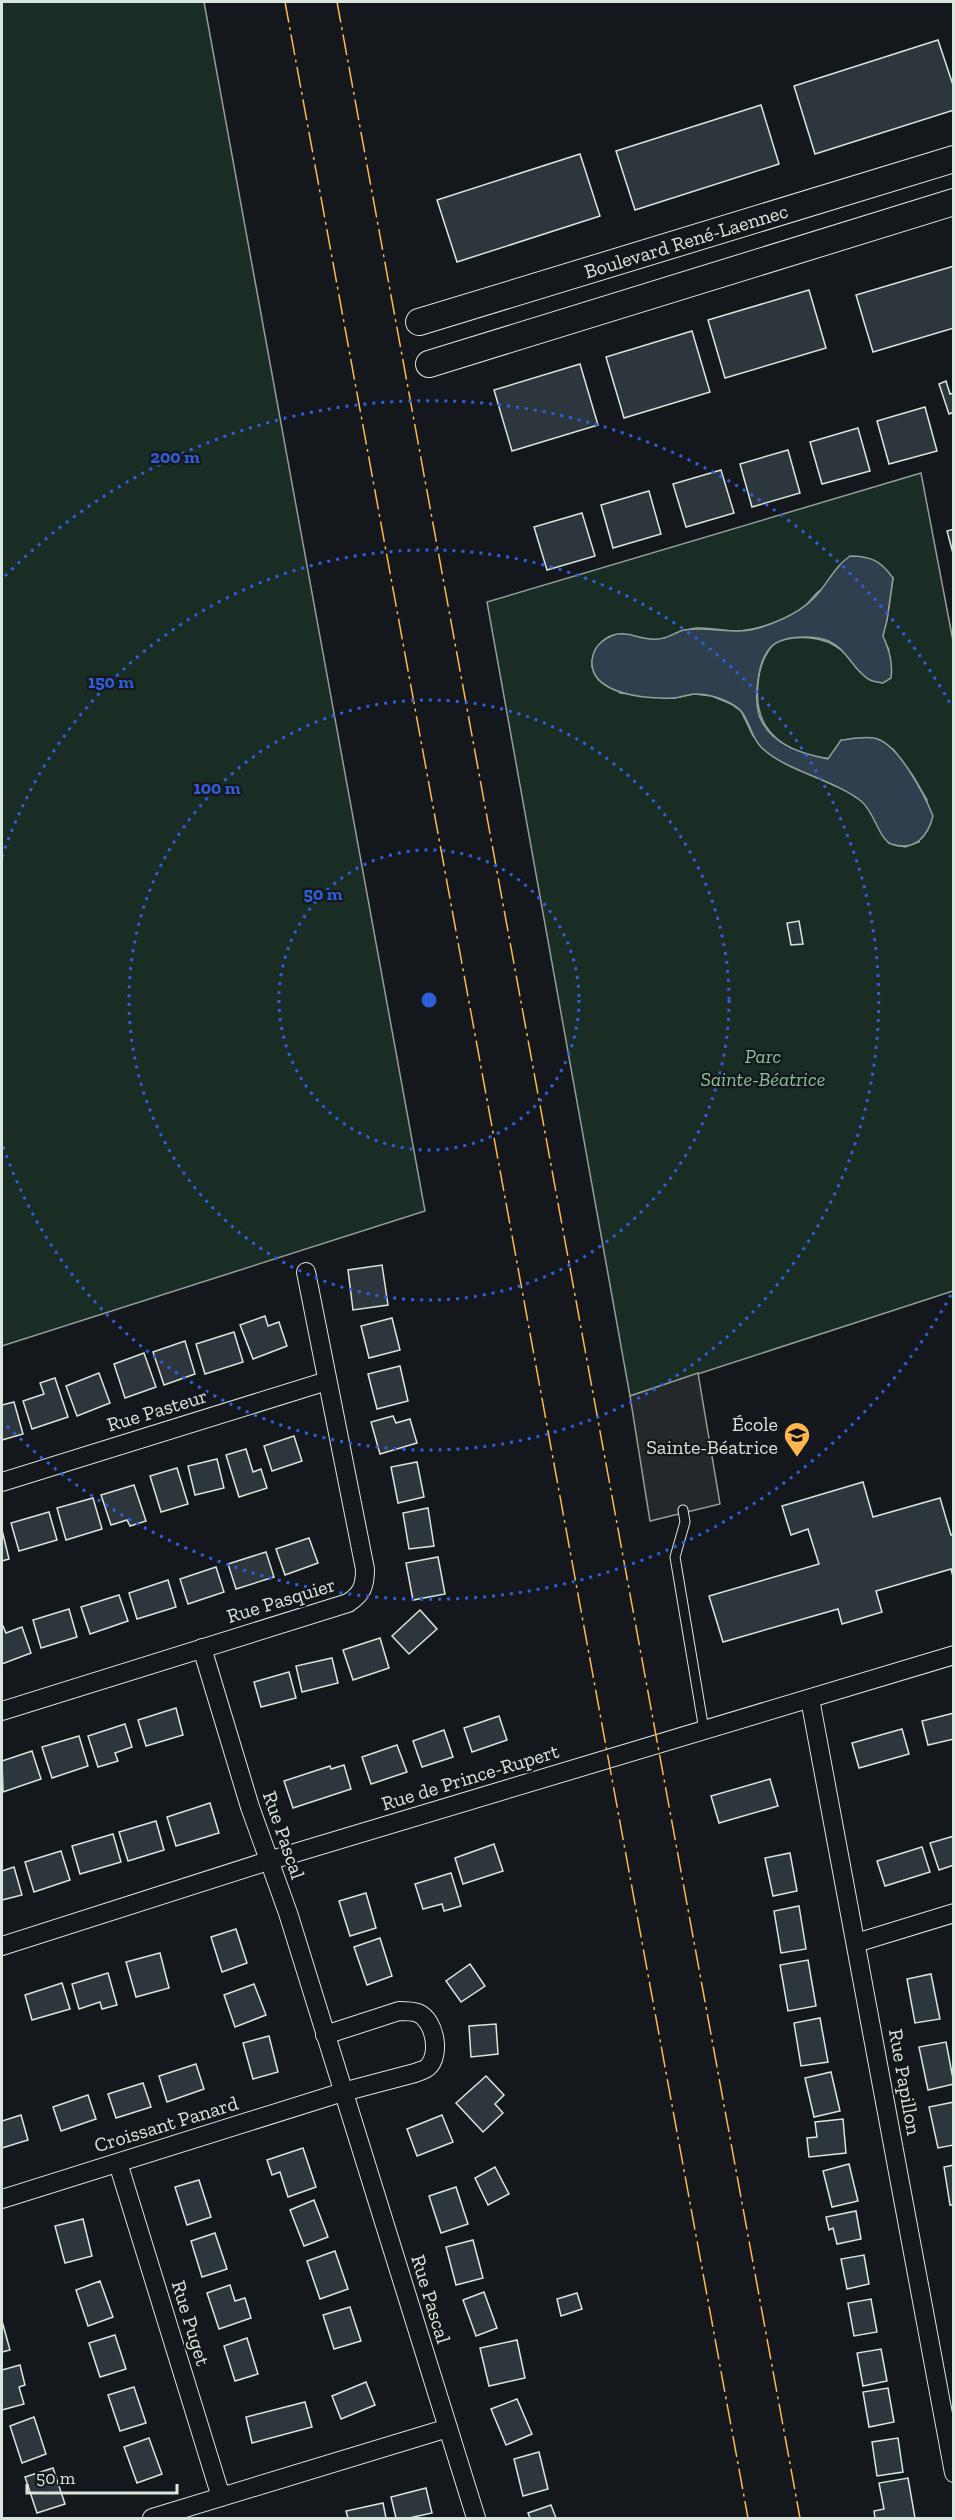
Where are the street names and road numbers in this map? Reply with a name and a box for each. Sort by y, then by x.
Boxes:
street label: Boulevard René-Laennec [581,199,791,283]
street label: Rue Pasteur [104,1383,210,1437]
street label: Rue Pasquier [224,1572,338,1628]
street label: Rue de Prince-Rupert [378,1738,562,1815]
street label: Rue Pascal [258,1788,310,1882]
street label: Rue Papillon [884,2027,926,2138]
street label: Croissant Panard [91,2091,241,2157]
street label: Rue Pascal [406,2252,456,2346]
street label: Rue Puget [167,2277,216,2369]

